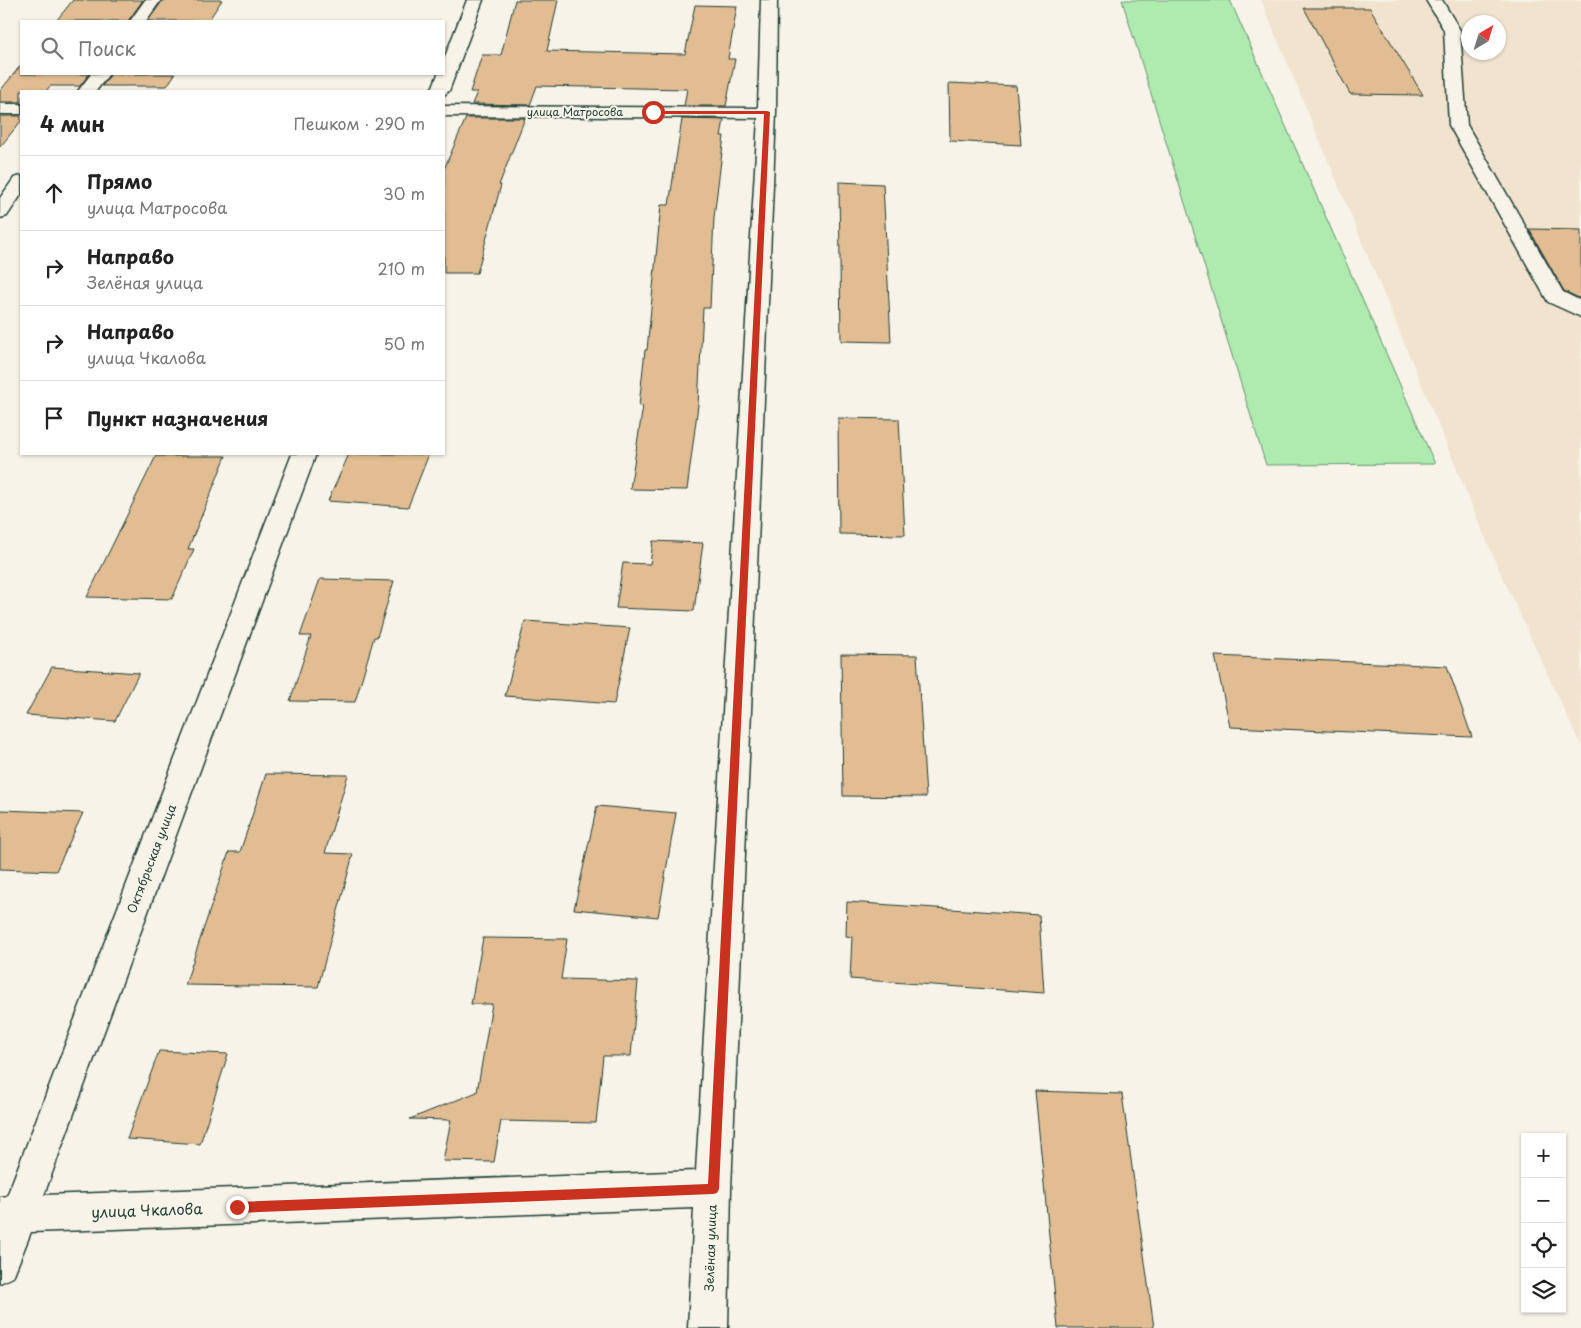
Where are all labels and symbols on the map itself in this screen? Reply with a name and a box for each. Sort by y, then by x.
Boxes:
north arrow [1461,15,1506,60]
route start [642,101,665,124]
street label: улица Матросова [527,103,623,120]
street label: Октябрьская улица [122,801,180,916]
street label: улица Чкалова [91,1196,204,1223]
route end [226,1196,249,1219]
street label: Зелёная улица [699,1204,721,1292]

